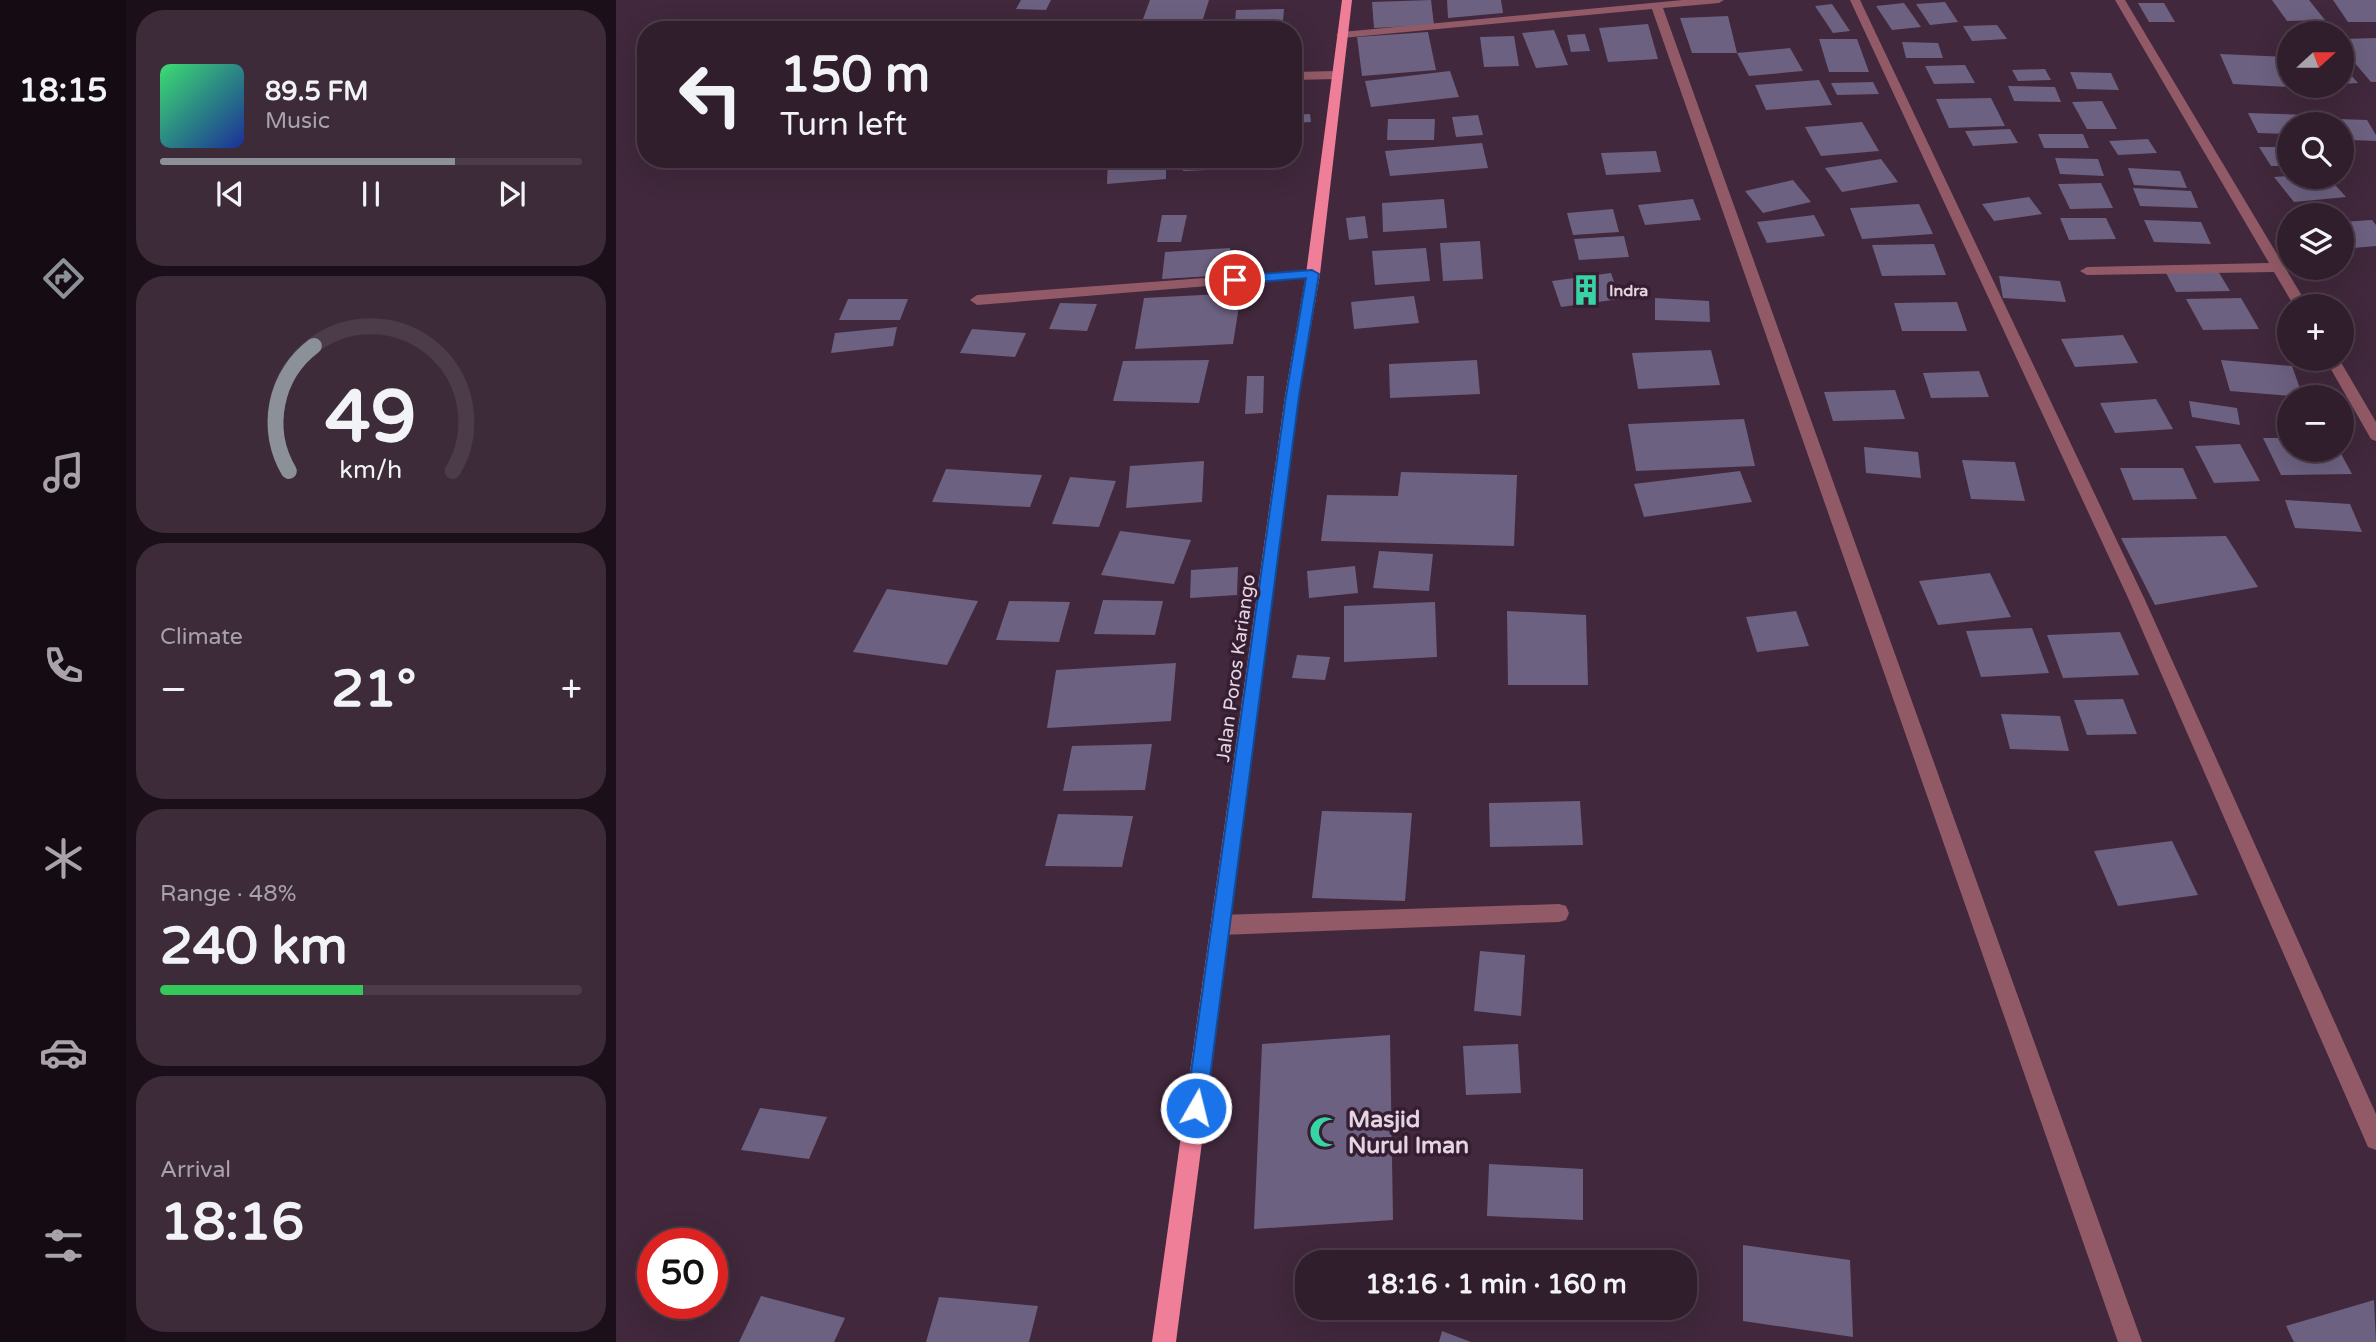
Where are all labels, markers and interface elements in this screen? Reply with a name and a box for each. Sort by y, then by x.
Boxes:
north arrow [2277,21,2354,98]
map controls [2277,21,2354,462]
text: 150 m [780,46,930,105]
icon: left [665,49,756,140]
text: 18:15 [19,72,107,110]
text: 89.5 FM [265,76,368,107]
text: Turn left [780,106,907,144]
text: Music [265,107,330,135]
button: search [2277,112,2354,189]
icon: previous [211,175,249,213]
icon: pause [352,175,390,213]
icon: next [493,175,531,213]
button: layers [2277,203,2354,280]
pin [1205,250,1265,310]
icon: directions [39,254,88,303]
icon: arrive [1216,261,1254,299]
building icon: Indra [1569,273,1603,307]
place label: Indra [1609,281,1648,301]
button: + [2277,294,2354,371]
text: 49 [325,374,417,462]
button: − [2277,385,2354,462]
icon: music [39,448,88,497]
text: km/h [340,454,402,484]
street label: Jalan Poros Kariango [1212,573,1260,763]
text: Climate [160,623,243,651]
icon: phone [39,641,88,690]
text: 21° [331,658,416,721]
text: − [160,667,187,713]
text: + [561,667,582,713]
icon: climate [39,834,88,883]
text: Range · 48% [160,880,296,908]
text: 240 km [160,915,348,978]
icon: car [39,1028,88,1077]
position arrow [1159,1071,1233,1145]
place label: Masjid Nurul Iman [1348,1106,1469,1160]
mosque icon: Masjid Nurul Iman [1308,1115,1342,1149]
text: Arrival [160,1156,231,1184]
text: 18:16 [160,1191,304,1254]
icon: filters [39,1221,88,1270]
speed limit sign: 50 [637,1228,728,1319]
text: 18:16 · 1 min · 160 m [1365,1269,1627,1300]

